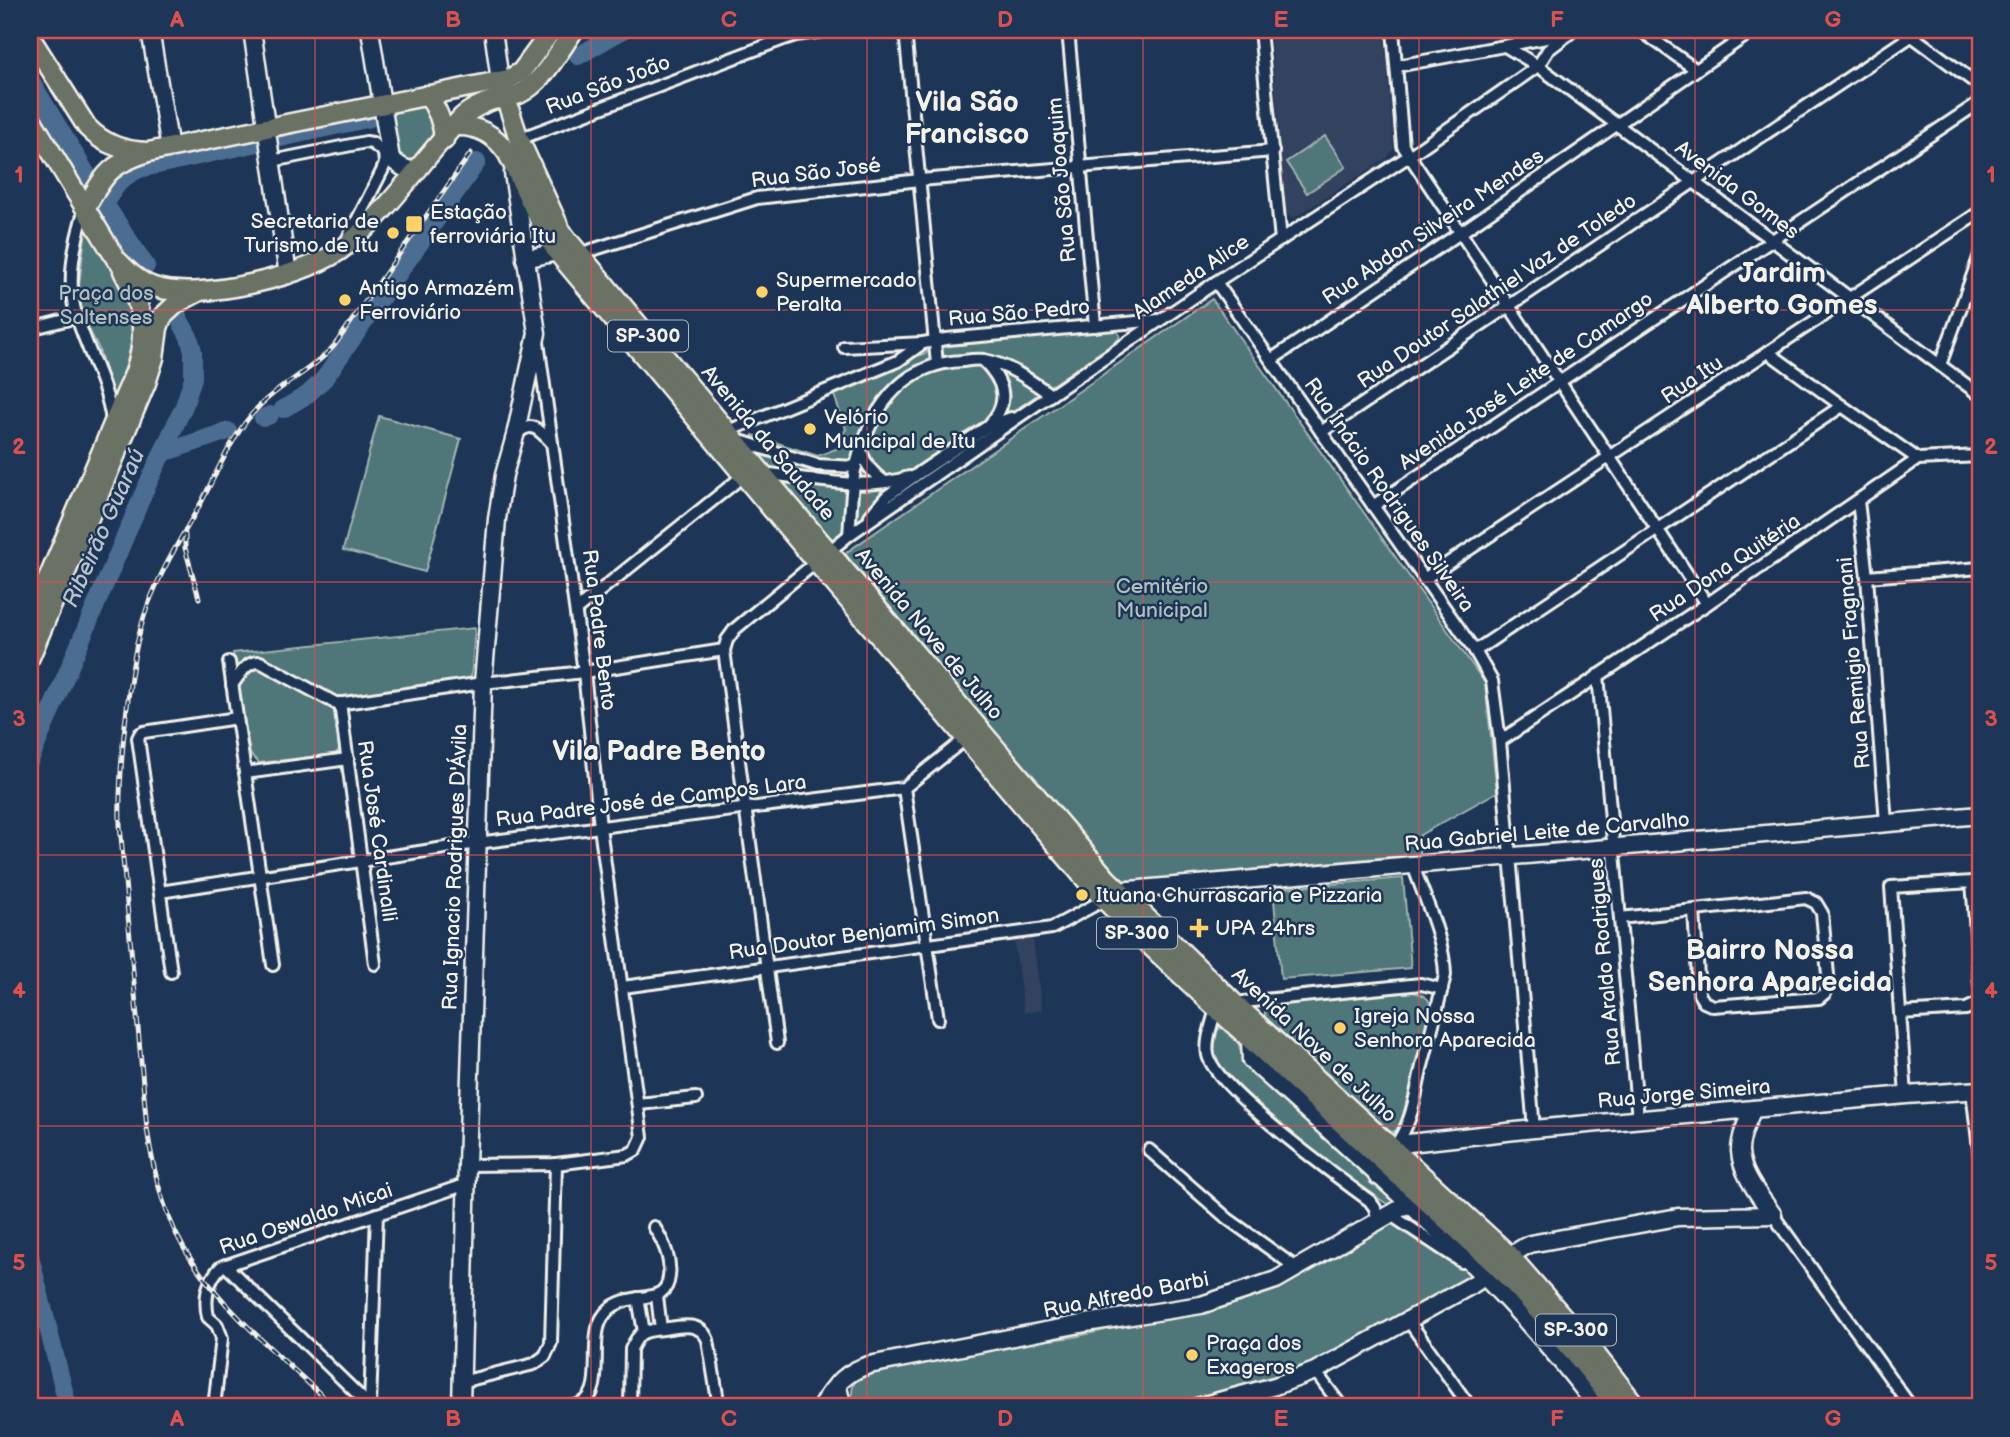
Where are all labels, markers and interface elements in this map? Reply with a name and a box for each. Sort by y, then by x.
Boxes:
text: A [169,6,185,34]
text: B [445,6,461,34]
text: C [721,6,737,34]
text: D [997,6,1013,34]
text: E [1274,6,1289,34]
text: F [1550,6,1564,34]
text: G [1825,6,1842,34]
street label: Rua São João [542,50,674,120]
district label: Vila São Francisco [905,86,1029,151]
street label: Rua São Joaquim [1042,96,1082,264]
street label: Avenida Gomes [1670,135,1804,245]
street label: Rua Abdon Silveira Mendes [1318,144,1548,310]
street label: Rua São José [750,153,883,193]
text: 1 [14,161,24,189]
text: 1 [1986,161,1996,189]
street label: Rua Doutor Salathiel Vaz de Toledo [1353,188,1641,394]
place label: Estação ferroviária Itu [430,200,556,249]
place label: Secretaria de Turismo de Itu [244,209,379,258]
marker: Estação ferroviária Itu [404,214,424,234]
marker: Secretaria de Turismo de Itu [385,225,401,241]
street label: Alameda Alice [1128,229,1254,325]
district label: Jardim Alberto Gomes [1685,257,1878,322]
place label: Supermercado Peralta [776,268,917,317]
place label: Antigo Armazém Ferroviário [359,276,514,325]
park label: Praça dos Saltenses [58,281,154,330]
marker: Supermercado Peralta [754,284,770,300]
street label: Avenida José Leite de Camargo [1394,286,1658,476]
marker: Antigo Armazém Ferroviário [337,292,353,308]
street label: Rua São Pedro [947,294,1091,332]
road number: SP-300 [608,320,688,352]
street label: Rua Itu [1657,350,1727,410]
street label: Avenida da Saudade [696,360,840,526]
street label: Rua Inácio Rodrigues Silveira [1298,373,1480,617]
place label: Velório Municipal de Itu [824,405,976,454]
marker: Velório Municipal de Itu [802,421,818,437]
text: 2 [12,433,26,461]
text: 2 [1984,433,1998,461]
water label: Ribeirão Guaraú [57,444,152,612]
street label: Rua Dona Quitéria [1645,508,1805,628]
street label: Avenida Nove de Julho [850,543,1008,725]
street label: Rua Padre Bento [577,548,621,712]
street label: Rua Remigio Fragnani [1832,556,1876,770]
park label: Cemitério Municipal [1116,574,1208,623]
text: 3 [12,705,26,733]
text: 3 [1984,705,1998,733]
street label: Rua Ignacio Rodrigues D'Ávila [438,723,472,1011]
district label: Vila Padre Bento [552,735,766,768]
street label: Rua José Cardinalli [352,739,402,923]
street label: Rua Padre José de Campos Lara [494,770,808,832]
street label: Rua Gabriel Leite de Carvalho [1403,807,1691,857]
street label: Rua Araldo Rodrigues [1583,857,1627,1067]
place label: Ituana Churrascaria e Pizzaria [1096,883,1382,908]
marker: Ituana Churrascaria e Pizzaria [1074,887,1090,903]
street label: Rua Doutor Benjamim Simon [727,903,1001,965]
place label: UPA 24hrs [1215,916,1315,941]
road number: SP-300 [1097,917,1177,948]
marker: UPA 24hrs [1189,918,1209,938]
district label: Bairro Nossa Senhora Aparecida [1648,934,1892,999]
street label: Avenida Nove de Julho [1226,962,1402,1128]
text: 4 [12,977,26,1005]
text: 4 [1984,977,1998,1005]
place label: Igreja Nossa Senhora Aparecida [1354,1004,1536,1053]
marker: Igreja Nossa Senhora Aparecida [1332,1020,1348,1036]
street label: Rua Jorge Simeira [1596,1074,1772,1114]
street label: Rua Oswaldo Micai [216,1178,396,1260]
text: 5 [12,1249,26,1277]
text: 5 [1984,1249,1998,1277]
street label: Rua Alfredo Barbi [1041,1267,1211,1323]
road number: SP-300 [1536,1314,1616,1346]
place label: Praça dos Exageros [1206,1331,1301,1380]
marker: Praça dos Exageros [1184,1347,1200,1363]
text: A [169,1405,185,1433]
text: B [445,1405,461,1433]
text: C [721,1405,737,1433]
text: D [997,1405,1013,1433]
text: E [1274,1405,1289,1433]
text: F [1550,1405,1564,1433]
text: G [1825,1405,1842,1433]

